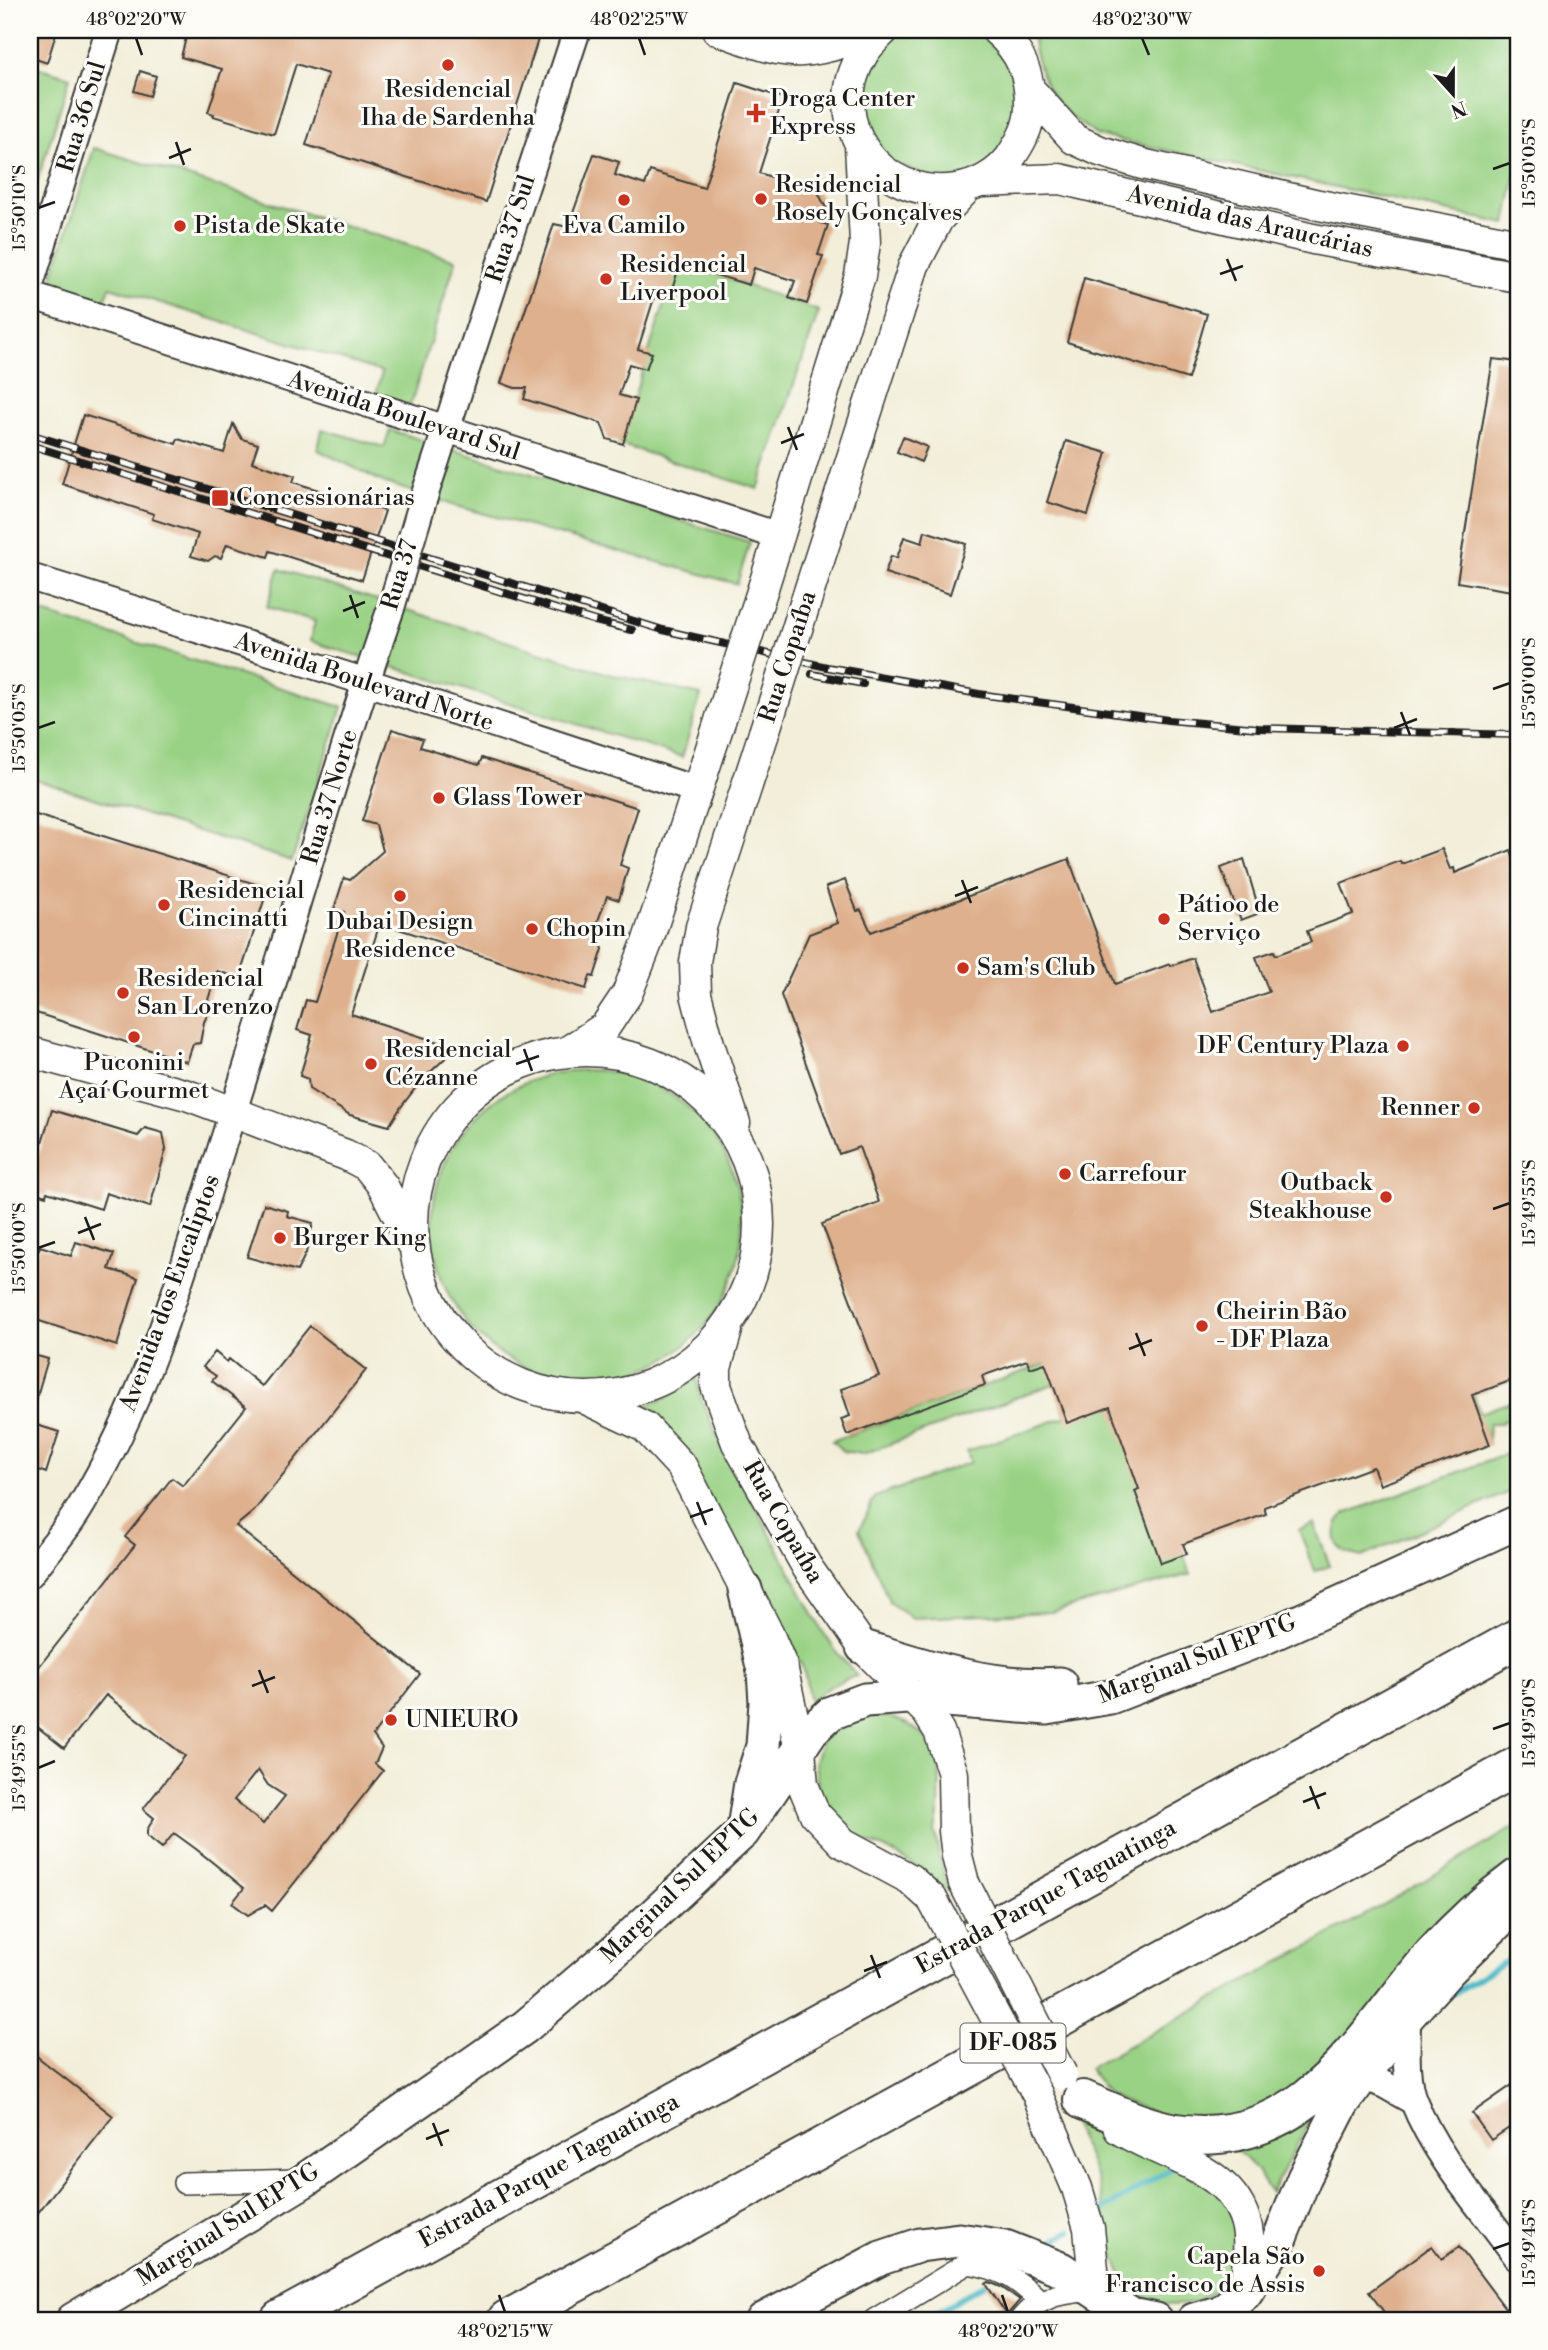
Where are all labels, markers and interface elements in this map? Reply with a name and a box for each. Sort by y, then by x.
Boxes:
text: 48°02'20"W [86,8,187,31]
text: 48°02'25"W [590,8,689,31]
text: 48°02'30"W [1092,8,1192,31]
marker: Residencial Iha de Sardenha [440,57,456,73]
street label: Rua 36 Sul [51,58,113,176]
north arrow [1418,60,1488,130]
place label: Residencial Iha de Sardenha [361,75,536,133]
place label: Droga Center Express [770,84,915,142]
text: N [1447,95,1470,123]
marker: Droga Center Express [748,105,764,121]
text: 15°50'05"S [1518,118,1541,208]
text: 15°50'10"S [8,165,31,251]
place label: Residencial Rosely Gonçalves [775,170,963,228]
street label: Rua 37 Sul [479,171,543,287]
street label: Avenida das Araucárias [1123,179,1376,265]
marker: Residencial Rosely Gonçalves [753,191,769,207]
marker: Eva Camilo [616,192,632,208]
place label: Pista de Skate [194,211,345,241]
place label: Eva Camilo [563,211,685,241]
marker: Pista de Skate [172,218,188,234]
place label: Residencial Liverpool [620,250,746,308]
marker: Residencial Liverpool [598,271,614,287]
street label: Avenida Boulevard Sul [283,364,524,468]
place label: Concessionárias [236,483,415,513]
marker: Concessionárias [210,488,230,508]
street label: Rua 37 [375,536,425,614]
street label: Rua Copaíba [753,586,824,727]
street label: Avenida Boulevard Norte [230,626,497,738]
text: 15°50'00"S [1518,637,1541,729]
text: 15°50'05"S [8,683,31,773]
street label: Rua 37 Norte [295,726,365,868]
place label: Glass Tower [453,783,583,813]
marker: Glass Tower [431,790,447,806]
place label: Residencial Cincinatti [178,876,304,934]
marker: Dubai Design Residence [392,888,408,904]
place label: Pátioo de Serviço [1178,890,1279,948]
marker: Residencial Cincinatti [156,897,172,913]
place label: Dubai Design Residence [327,907,473,965]
marker: Pátioo de Serviço [1156,911,1172,927]
place label: Chopin [546,914,626,944]
marker: Chopin [524,921,540,937]
place label: Sam's Club [977,953,1096,983]
marker: Sam's Club [955,960,971,976]
place label: Residencial San Lorenzo [137,964,273,1022]
marker: Residencial San Lorenzo [115,985,131,1001]
marker: Puconini Açaí Gourmet [126,1029,142,1045]
place label: DF Century Plaza [1197,1031,1390,1061]
place label: Residencial Cézanne [385,1035,511,1093]
marker: DF Century Plaza [1395,1038,1411,1054]
place label: Puconini Açaí Gourmet [58,1048,210,1106]
marker: Residencial Cézanne [363,1056,379,1072]
place label: Renner [1380,1093,1460,1123]
marker: Renner [1466,1100,1482,1116]
place label: Carrefour [1079,1159,1187,1189]
text: 15°49'55"S [1518,1159,1541,1247]
marker: Carrefour [1057,1166,1073,1182]
place label: Outback Steakhouse [1249,1168,1373,1226]
street label: Avenida dos Eucaliptos [113,1170,227,1417]
marker: Outback Steakhouse [1378,1189,1394,1205]
text: 15°50'00"S [8,1202,31,1294]
place label: Burger King [293,1223,427,1253]
marker: Burger King [272,1230,288,1246]
place label: Cheirin Bão - DF Plaza [1216,1297,1347,1355]
marker: Cheirin Bão - DF Plaza [1194,1318,1210,1334]
street label: Rua Copaíba [736,1455,831,1590]
street label: Marginal Sul EPTG [1094,1607,1301,1711]
text: 15°49'50"S [1518,1678,1541,1768]
place label: UNIEURO [405,1705,518,1735]
marker: UNIEURO [383,1712,399,1728]
text: 15°49'55"S [8,1724,31,1812]
street label: Marginal Sul EPTG [594,1802,766,1970]
street label: Estrada Parque Taguatinga [911,1812,1182,1981]
road number: DF-085 [960,2024,1066,2062]
street label: Estrada Parque Taguatinga [414,2086,685,2255]
street label: Marginal Sul EPTG [131,2157,325,2293]
text: 15°49'45"S [1518,2199,1541,2287]
place label: Capela São Francisco de Assis [1105,2242,1305,2300]
marker: Capela São Francisco de Assis [1311,2263,1327,2279]
text: 48°02'15"W [457,2320,553,2343]
text: 48°02'20"W [958,2320,1059,2343]

